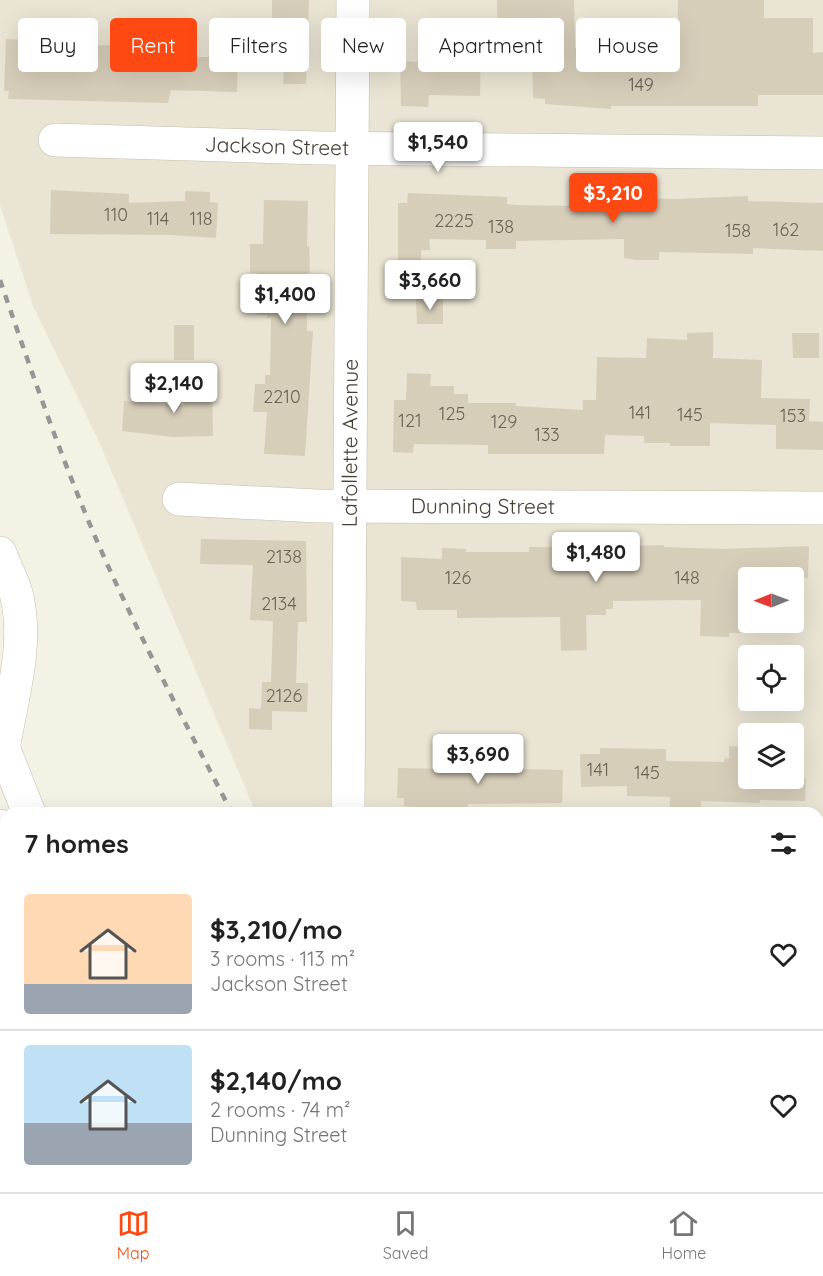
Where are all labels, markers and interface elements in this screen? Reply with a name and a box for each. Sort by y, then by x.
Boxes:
chip: Buy [18,18,98,72]
chip: Rent [110,18,197,72]
chip: Filters [209,18,309,72]
chip: New [321,18,406,72]
chip: Apartment [418,18,564,72]
chip: House [576,18,680,72]
house number: 149 [628,73,654,96]
pin: $1,540 [389,122,487,173]
text: $1,540 [408,129,468,154]
street label: Jackson Street [204,131,349,160]
pin: $3,210 [564,173,662,224]
text: $3,210 [583,180,643,205]
house number: 110 [104,203,128,226]
house number: 114 [147,207,169,230]
house number: 118 [189,207,213,230]
house number: 2225 [434,209,474,232]
house number: 138 [488,215,514,238]
house number: 162 [773,218,799,241]
house number: 158 [725,219,751,242]
pin: $3,660 [381,260,479,311]
text: $3,660 [399,267,461,292]
pin: $1,400 [236,274,334,325]
text: $1,400 [254,281,316,306]
street label: Lafollette Avenue [336,359,363,527]
pin: $2,140 [125,363,223,414]
text: $2,140 [144,370,204,395]
house number: 2210 [263,385,301,408]
house number: 141 [629,401,651,424]
house number: 125 [439,402,465,425]
house number: 145 [677,403,703,426]
house number: 153 [780,404,806,427]
house number: 121 [398,409,422,432]
house number: 129 [491,410,517,433]
house number: 133 [534,423,560,446]
street label: Dunning Street [411,492,555,519]
pin: $1,480 [547,532,645,583]
text: $1,480 [566,539,626,564]
house number: 2138 [266,545,302,568]
house number: 126 [445,566,471,589]
house number: 148 [674,566,700,589]
north arrow [738,567,804,633]
map controls [738,567,804,789]
house number: 2134 [261,592,297,615]
button: locate [738,645,804,711]
house number: 2126 [266,684,302,707]
button: layers [738,723,804,789]
pin: $3,690 [429,734,527,785]
text: $3,690 [447,741,509,766]
house number: 141 [587,758,609,781]
house number: 145 [634,761,660,784]
text: 7 homes [24,827,129,860]
icon: filters [767,827,800,860]
text: $3,210/mo [210,913,342,946]
icon: home [72,918,144,990]
icon: heart [767,938,800,971]
text: 3 rooms · 113 m² [210,946,355,971]
text: Jackson Street [210,971,348,996]
text: $2,140/mo [210,1064,342,1097]
icon: home [72,1069,144,1141]
icon: heart [767,1089,800,1122]
text: 2 rooms · 74 m² [210,1097,350,1122]
text: Dunning Street [210,1122,347,1147]
tab: Map [117,1207,150,1263]
tab: Saved [383,1207,428,1263]
tab: Home [662,1207,706,1263]

